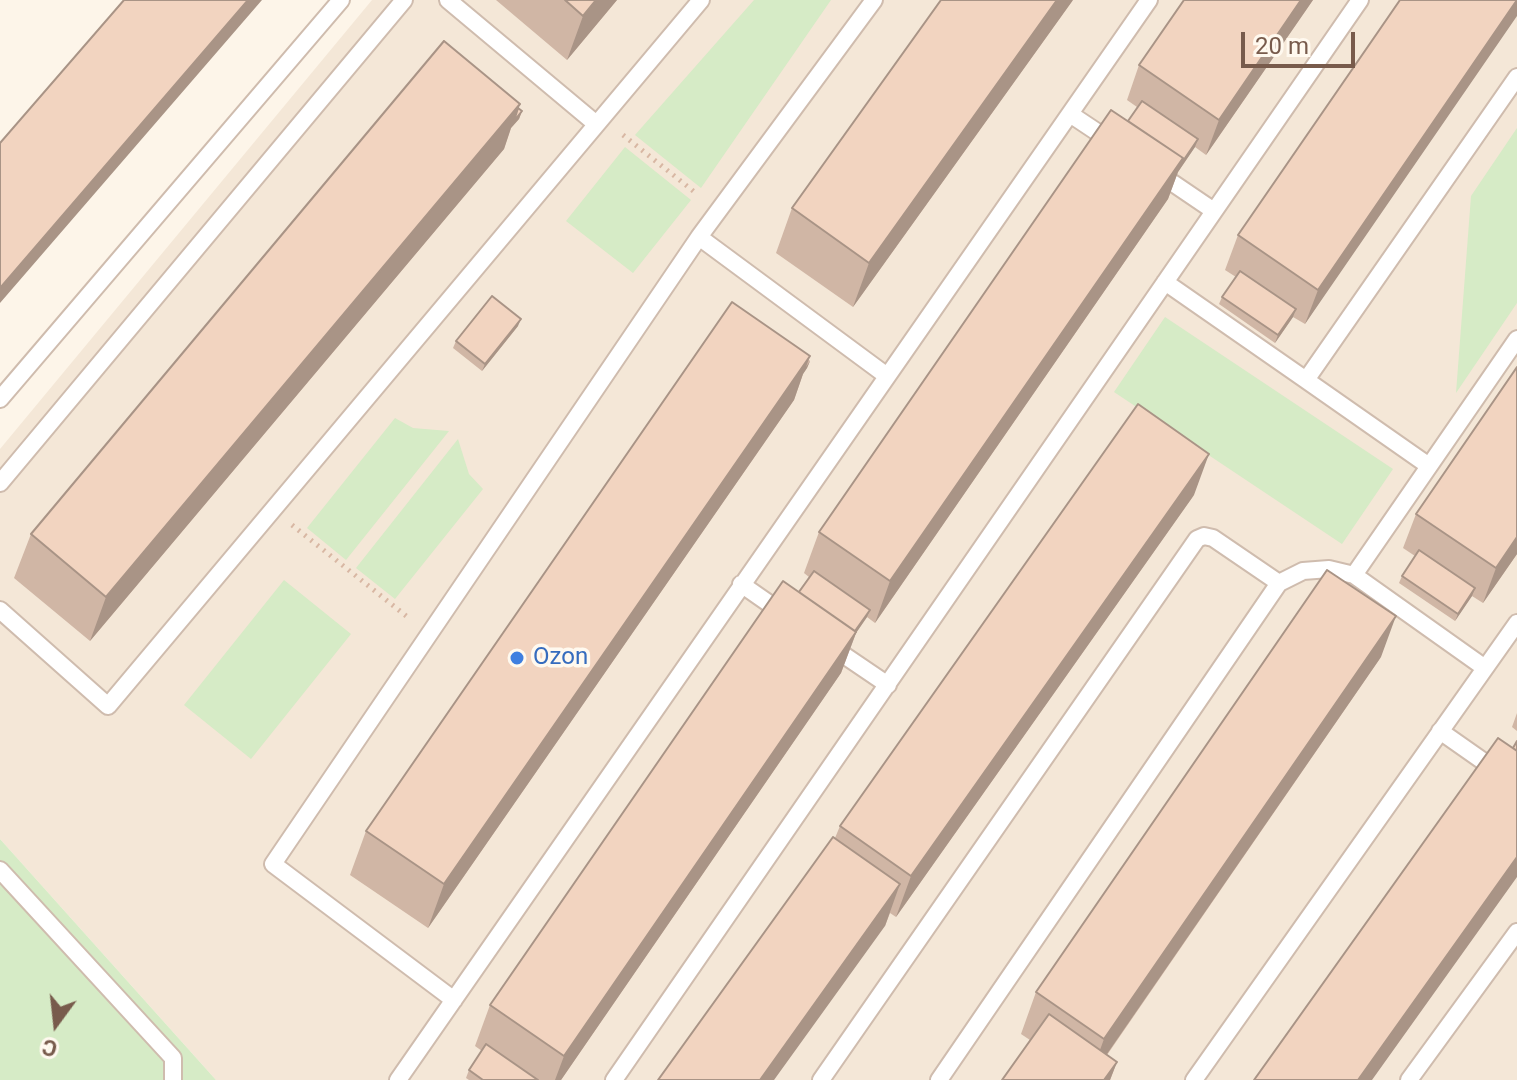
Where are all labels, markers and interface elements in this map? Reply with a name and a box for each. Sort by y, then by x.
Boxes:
scale bar [1245,16,1359,66]
text: 20 m [1255,32,1309,60]
place label: Ozon [533,644,588,672]
marker: Ozon [508,649,526,667]
north arrow [16,984,96,1064]
text: С [39,1034,60,1062]

